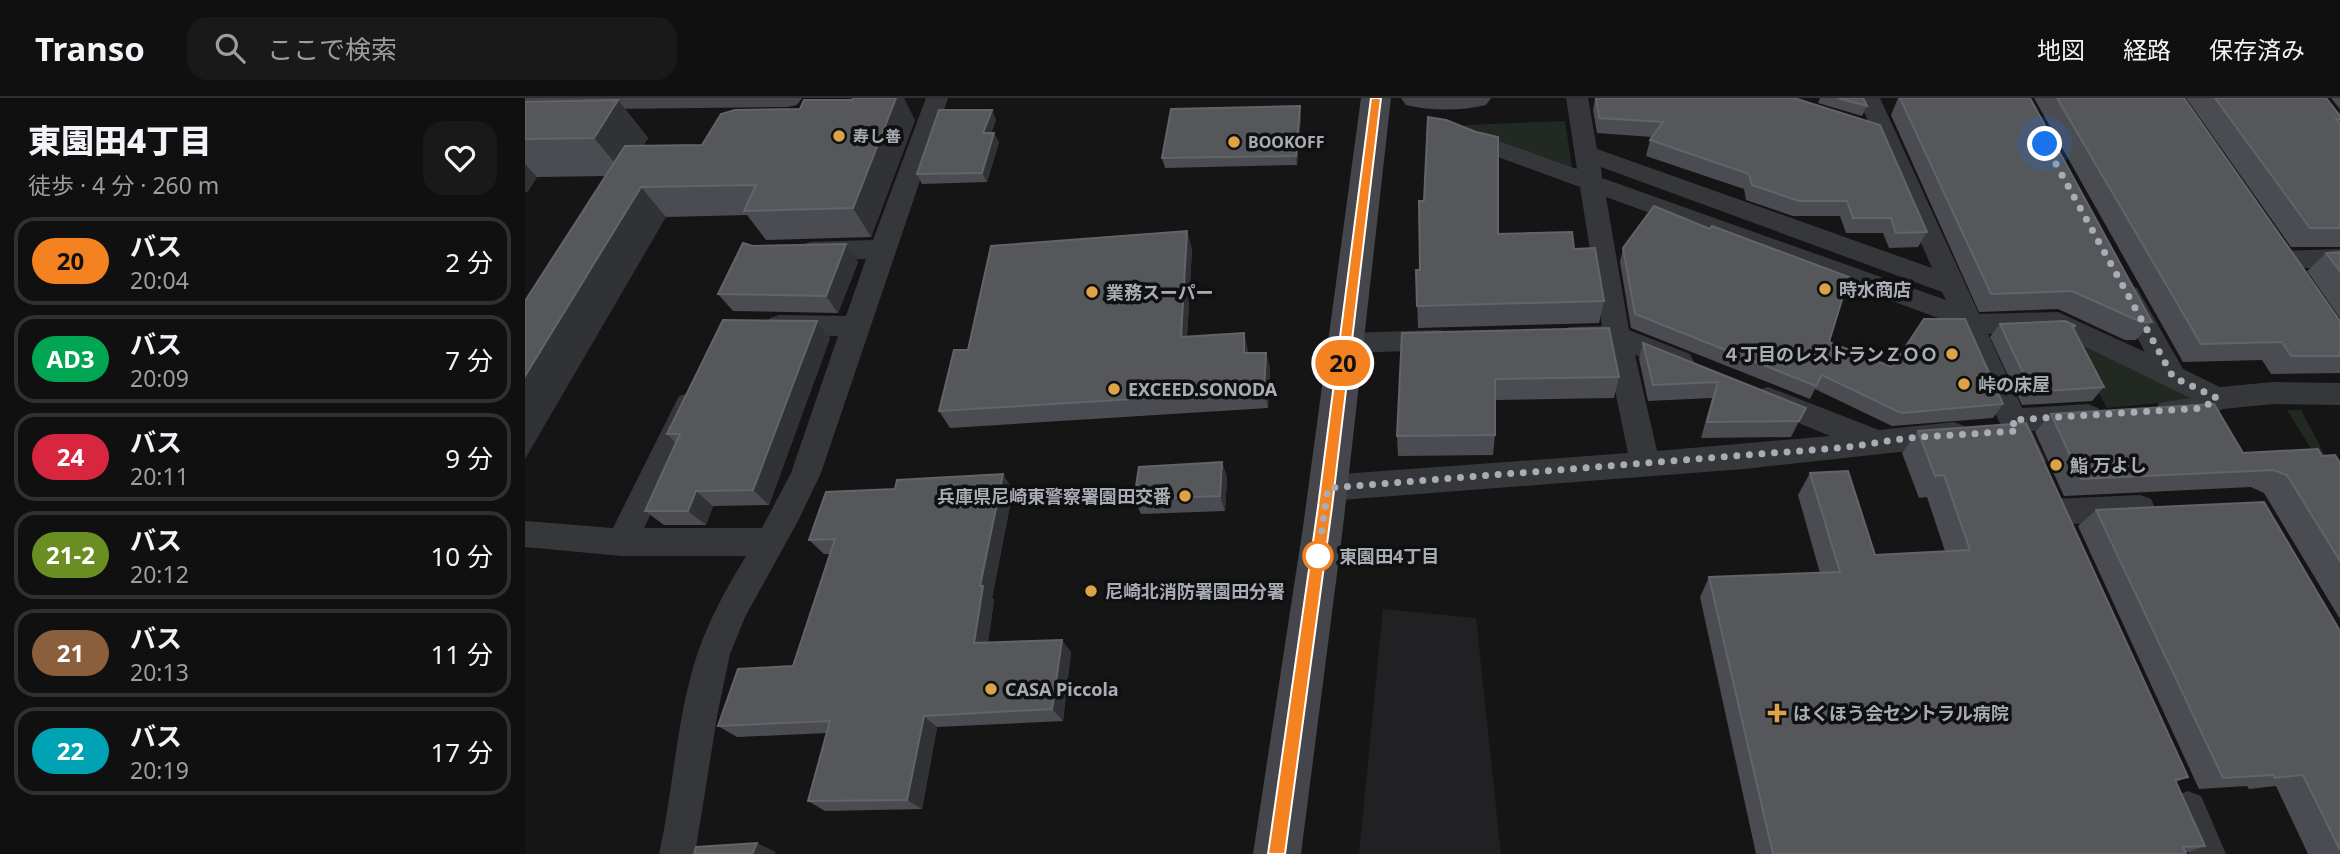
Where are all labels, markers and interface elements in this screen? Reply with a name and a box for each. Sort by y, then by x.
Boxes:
search box [187,17,677,80]
text: Transo [35,26,145,71]
icon: search [211,29,249,67]
text: ここで検索 [267,31,397,67]
text: 地図 [2037,33,2085,66]
text: 経路 [2123,33,2171,66]
text: 保存済み [2209,33,2305,66]
text: 東園田4丁目 [28,118,212,163]
button: heart [423,121,497,195]
place label: 寿し善 [853,125,901,147]
your location [2027,126,2062,161]
marker: 寿し善 [831,128,847,144]
place label: BOOKOFF [1248,131,1324,153]
marker: BOOKOFF [1226,134,1242,150]
text: 徒歩 · 4 分 · 260 m [28,169,219,201]
text: バス [130,228,182,264]
text: 20 [57,244,84,277]
text: 2 分 [445,244,493,280]
text: 20:04 [130,264,189,296]
place label: 時水商店 [1839,277,1911,301]
place label: 業務スーパー [1106,280,1214,304]
marker: 時水商店 [1817,281,1833,297]
marker: 業務スーパー [1084,284,1100,300]
text: バス [130,326,182,362]
line badge: 20 [1311,340,1375,386]
text: AD3 [47,342,94,375]
text: 7 分 [445,342,493,378]
place label: ４丁目のレストランＺＯＯ [1722,342,1938,366]
text: 20 [1329,346,1357,379]
marker: ４丁目のレストランＺＯＯ [1944,346,1960,362]
text: 20:09 [130,362,189,394]
place label: 峠の床屋 [1978,372,2050,396]
marker: 峠の床屋 [1956,376,1972,392]
place label: EXCEED.SONODA [1128,377,1278,401]
marker: EXCEED.SONODA [1106,381,1122,397]
text: バス [130,424,182,460]
text: 24 [57,440,84,473]
text: 9 分 [445,440,493,476]
place label: 鮨 万よし [2070,453,2147,477]
marker: 鮨 万よし [2048,457,2064,473]
text: 20:11 [130,460,189,492]
place label: 兵庫県尼崎東警察署園田交番 [937,484,1171,508]
marker: 兵庫県尼崎東警察署園田交番 [1177,488,1193,504]
text: バス [130,522,182,558]
text: 21-2 [46,538,95,571]
text: 10 分 [430,538,493,574]
marker: 東園田4丁目 [1303,541,1333,571]
place label: 東園田4丁目 [1339,544,1439,568]
text: 20:12 [130,558,189,590]
place label: 尼崎北消防署園田分署 [1105,579,1285,603]
marker: 尼崎北消防署園田分署 [1083,583,1099,599]
text: バス [130,620,182,656]
text: 21 [57,636,84,669]
text: 11 分 [430,636,493,672]
text: 20:13 [130,656,189,688]
place label: CASA Piccola [1005,677,1119,701]
marker: CASA Piccola [983,681,999,697]
place label: はくほう会セントラル病院 [1793,701,2009,725]
marker: はくほう会セントラル病院 [1767,703,1787,723]
text: バス [130,718,182,754]
text: 22 [57,734,84,767]
text: 17 分 [430,734,493,770]
text: 20:19 [130,754,189,786]

